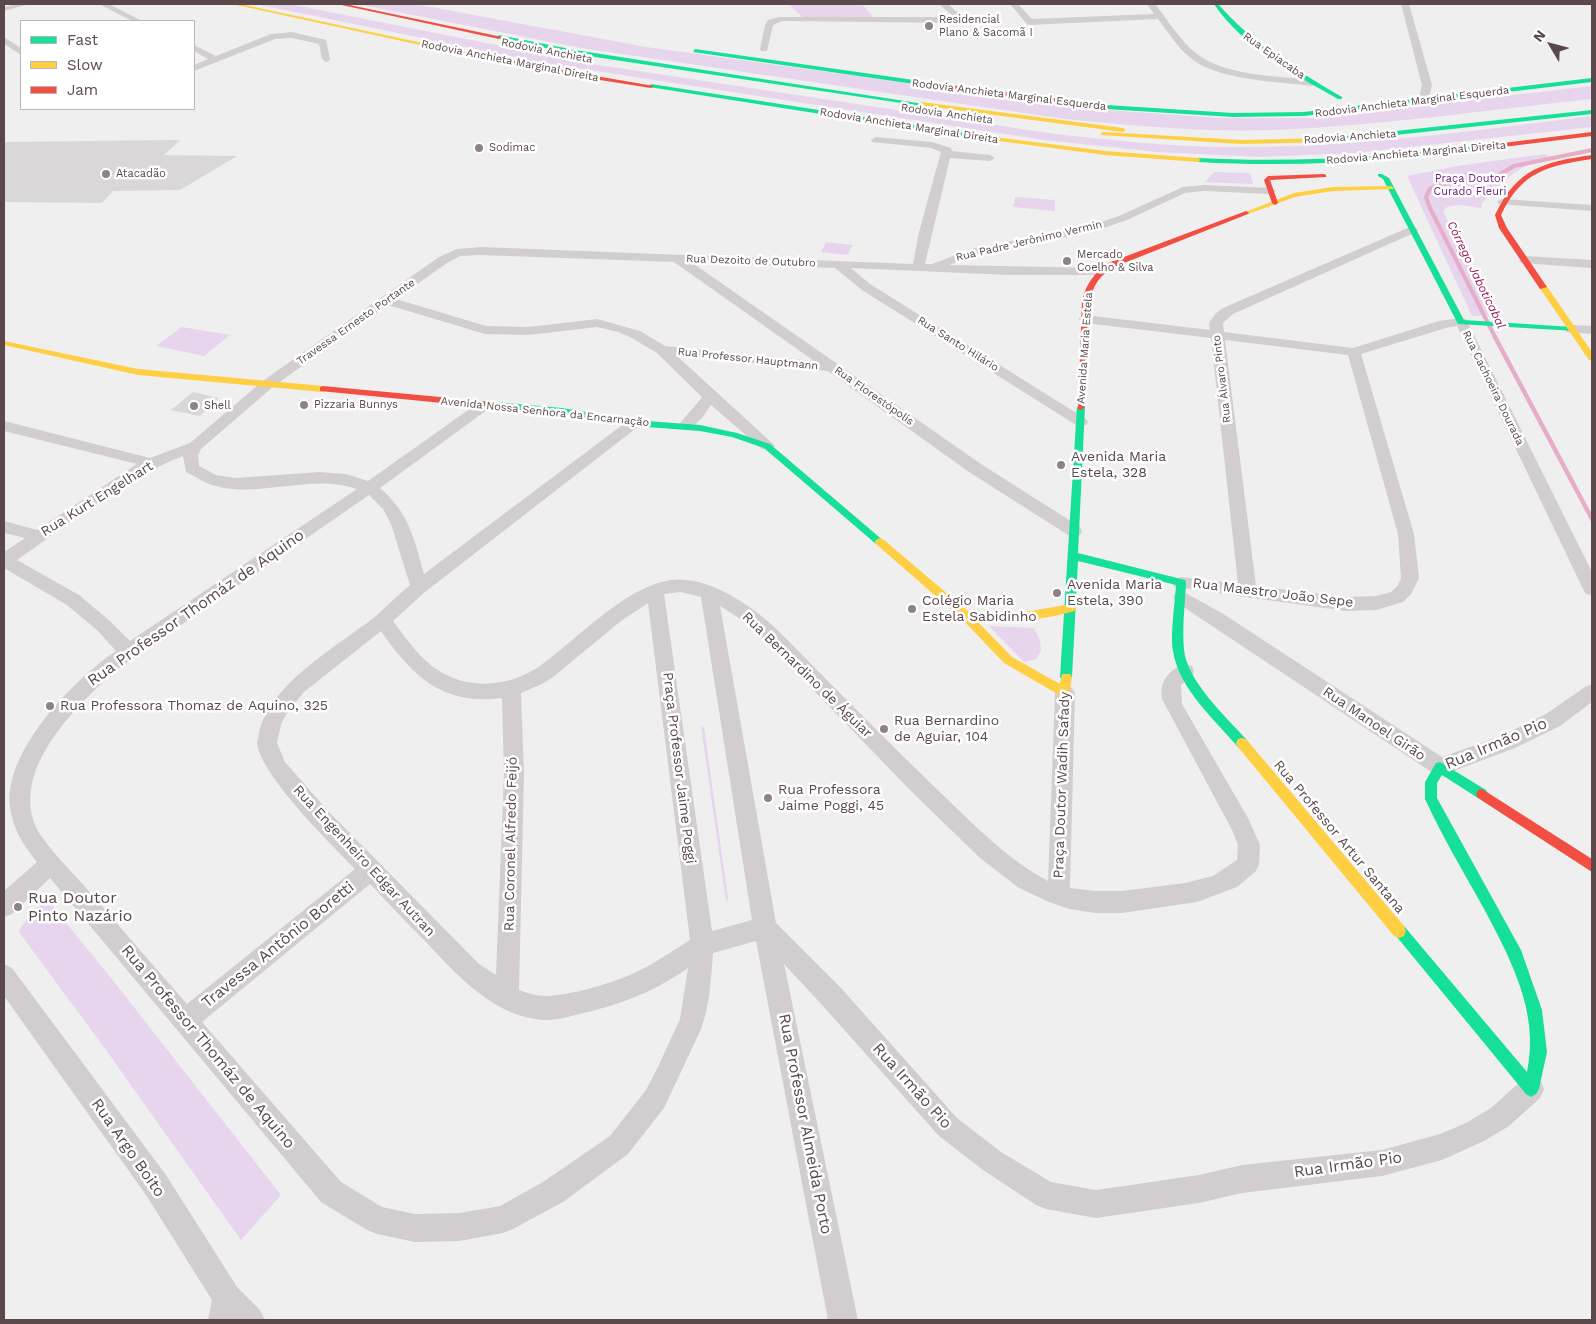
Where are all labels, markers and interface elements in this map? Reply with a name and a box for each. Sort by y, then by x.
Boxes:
place label: Residencial Plano & Sacomã I [939,13,1033,39]
legend [20,20,195,110]
marker: Residencial Plano & Sacomã I [923,20,935,32]
north arrow [1526,20,1576,70]
text: N [1530,27,1549,45]
street label: Rua Epiacaba [1241,30,1307,82]
text: Fast [67,31,98,49]
street label: Rodovia Anchieta [500,36,594,66]
street label: Rodovia Anchieta Marginal Direita [420,37,600,85]
text: Slow [67,56,103,74]
street label: Rodovia Anchieta Marginal Esquerda [911,77,1107,113]
text: Jam [67,81,98,99]
street label: Rodovia Anchieta Marginal Esquerda [1314,84,1510,120]
street label: Rodovia Anchieta [900,101,994,127]
street label: Rodovia Anchieta Marginal Direita [819,105,999,147]
street label: Rodovia Anchieta [1303,127,1397,147]
street label: Rodovia Anchieta Marginal Direita [1326,139,1506,167]
place label: Sodimac [489,141,535,155]
marker: Sodimac [473,142,485,154]
place label: Atacadão [116,167,166,181]
marker: Atacadão [100,168,112,180]
park label: Praça Doutor Curado Fleuri [1434,172,1506,198]
street label: Rua Padre Jerônimo Vermin [955,218,1103,264]
water label: Córrego Jaboticabal [1444,219,1508,331]
place label: Mercado Coelho & Silva [1077,248,1153,274]
street label: Rua Dezoito de Outubro [686,252,816,270]
marker: Mercado Coelho & Silva [1061,255,1073,267]
street label: Travessa Ernesto Portante [294,276,418,368]
street label: Avenida Maria Estela [1075,292,1095,404]
street label: Rua Santo Hilário [915,314,1001,374]
street label: Rua Cachoeira Dourada [1459,329,1527,447]
street label: Rua Álvaro Pinto [1210,334,1234,424]
street label: Rua Professor Hauptmann [677,345,819,373]
street label: Rua Florestópolis [832,364,916,428]
street label: Avenida Nossa Senhora da Encarnação [440,394,650,430]
place label: Pizzaria Bunnys [314,398,398,412]
place label: Shell [204,399,231,413]
marker: Pizzaria Bunnys [298,399,310,411]
marker: Shell [188,400,200,412]
place label: Avenida Maria Estela, 328 [1071,449,1166,482]
street label: Rua Kurt Engelhart [38,458,156,540]
marker: Avenida Maria Estela, 328 [1055,459,1067,471]
street label: Rua Professor Thomáz de Aquino [84,526,308,690]
street label: Rua Maestro João Sepe [1192,575,1354,611]
place label: Avenida Maria Estela, 390 [1067,577,1162,610]
marker: Avenida Maria Estela, 390 [1051,587,1063,599]
place label: Colégio Maria Estela Sabidinho [922,593,1037,626]
marker: Colégio Maria Estela Sabidinho [906,603,918,615]
street label: Rua Bernardino de Águiar [739,608,875,742]
street label: Praça Professor Jaime Poggi [659,671,699,865]
street label: Rua Manoel Girão [1319,683,1429,765]
street label: Praça Doutor Wadih Safady [1050,691,1074,879]
place label: Rua Professora Thomaz de Aquino, 325 [60,698,328,714]
marker: Rua Professora Thomaz de Aquino, 325 [44,700,56,712]
place label: Rua Bernardino de Aguiar, 104 [894,713,999,746]
street label: Rua Irmão Pio [1442,714,1550,774]
marker: Rua Bernardino de Aguiar, 104 [878,723,890,735]
street label: Rua Coronel Alfredo Feijó [501,757,521,931]
street label: Rua Professor Artur Santana [1270,757,1408,917]
street label: Rua Engenheiro Edgar Autran [290,782,438,940]
place label: Rua Professora Jaime Poggi, 45 [778,782,884,814]
marker: Rua Professora Jaime Poggi, 45 [762,792,774,804]
street label: Travessa Antônio Boretti [198,878,358,1012]
place label: Rua Doutor Pinto Nazário [28,888,132,926]
marker: Rua Doutor Pinto Nazário [12,901,24,913]
street label: Rua Professor Thomáz de Aquino [117,941,299,1153]
street label: Rua Professor Almeida Porto [774,1012,836,1236]
street label: Rua Irmão Pio [868,1039,956,1133]
street label: Rua Argo Boito [87,1095,169,1201]
street label: Rua Irmão Pio [1293,1148,1403,1182]

